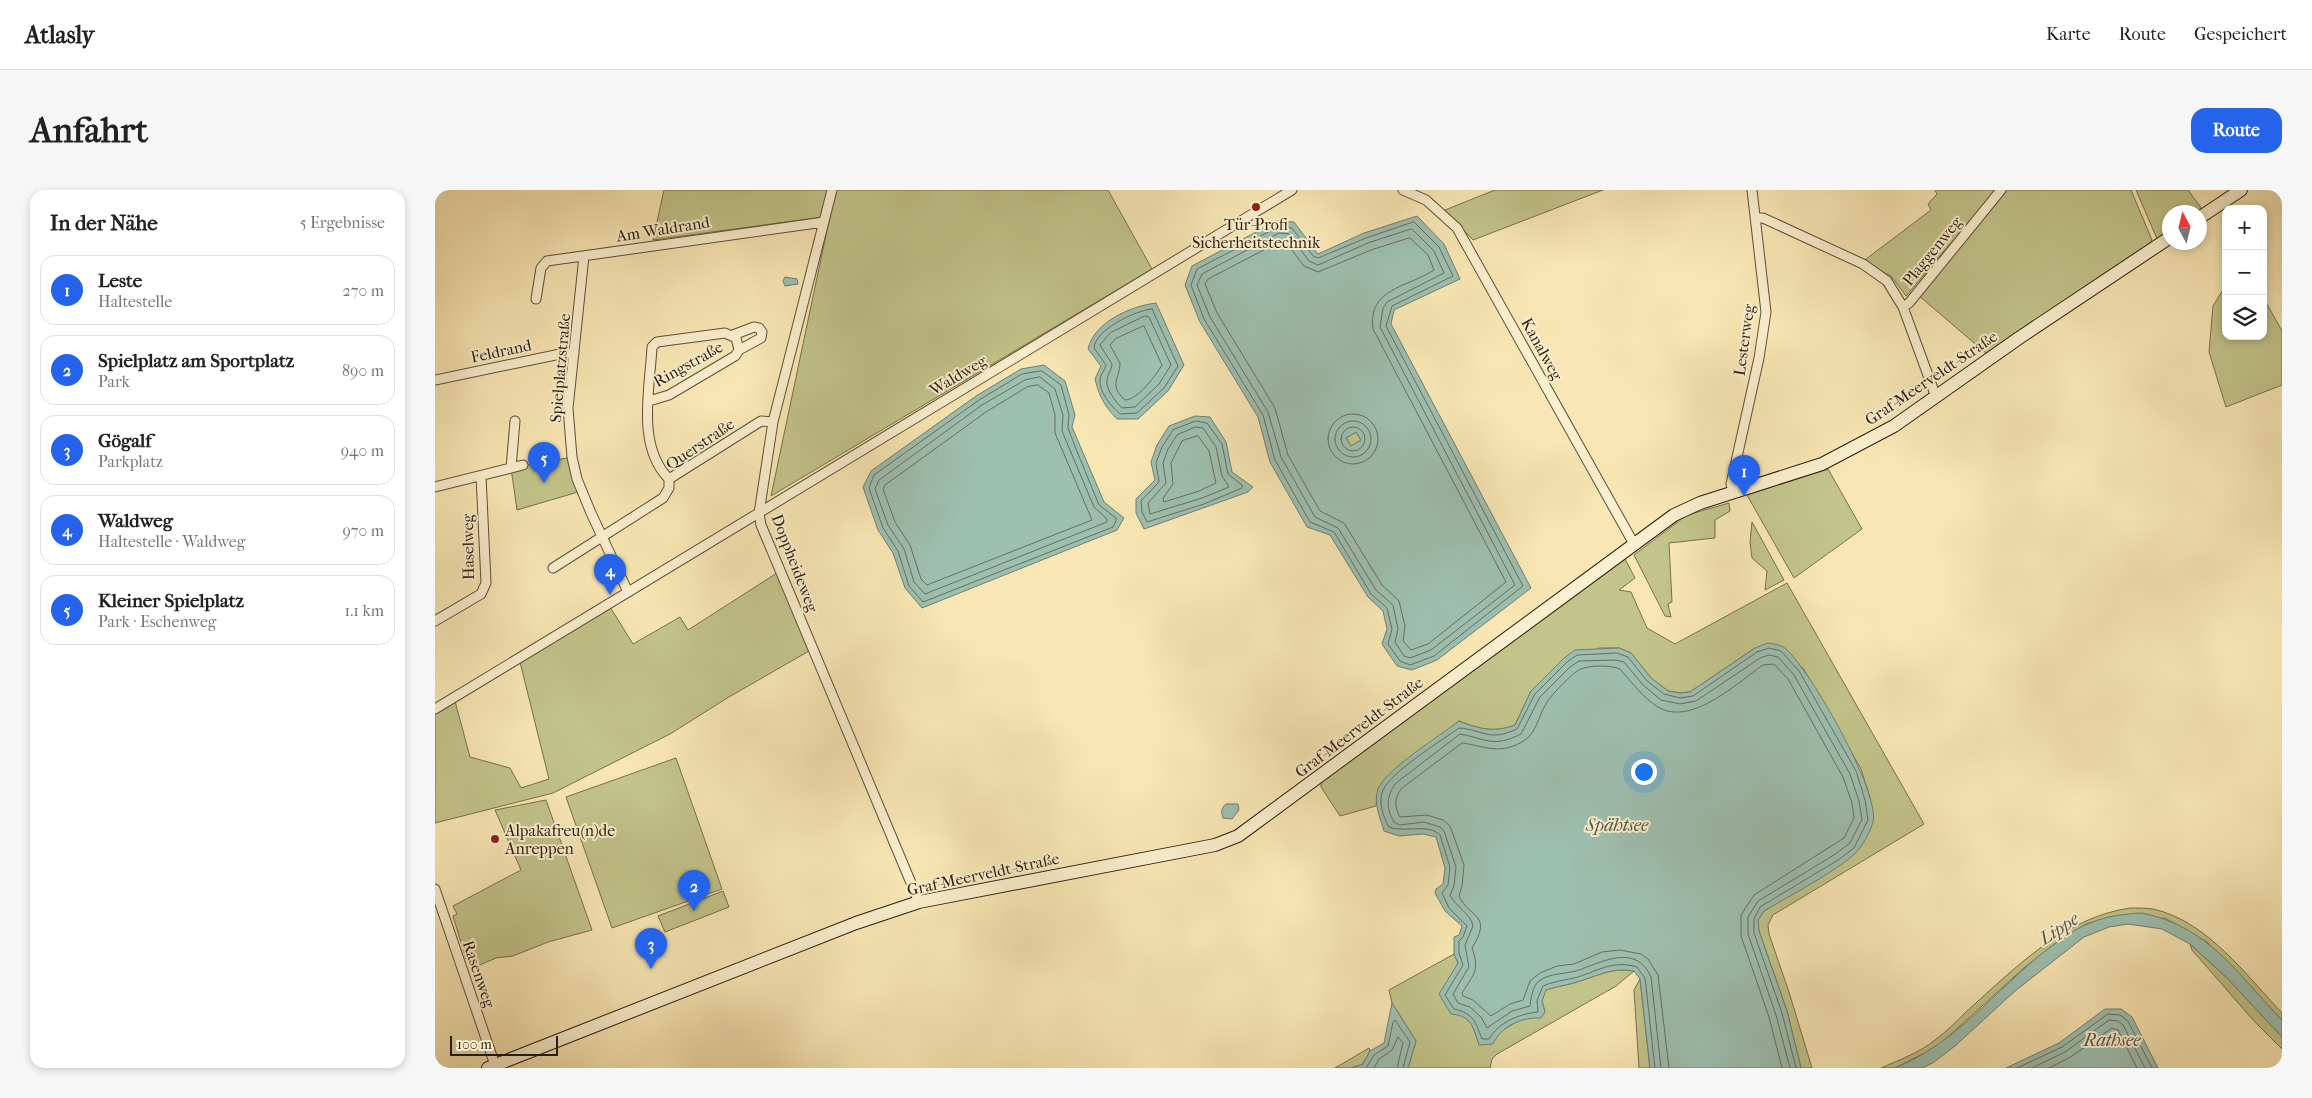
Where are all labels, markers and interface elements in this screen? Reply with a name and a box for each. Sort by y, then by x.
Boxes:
text: Atlasly [25,21,94,49]
text: Karte [2046,24,2091,45]
text: Route [2119,24,2166,45]
text: Gespeichert [2194,24,2287,45]
button: Route [2191,108,2282,153]
text: Anfahrt [30,110,148,151]
marker: Tür-Profi Sicherheitstechnik [1250,201,1262,213]
north arrow [2162,205,2207,250]
map controls [2222,205,2267,340]
button: + [2222,205,2267,250]
text: In der Nähe [50,211,158,235]
street label: Am Waldrand [614,212,711,246]
street label: Plaggenweg [1898,212,1966,289]
text: 5 Ergebnisse [300,213,385,232]
place label: Tür-Profi Sicherheitstechnik [1192,215,1321,252]
button: − [2222,250,2267,295]
text: Leste [98,270,142,292]
text: 1 [64,281,70,300]
text: 270 m [343,281,384,300]
text: Haltestelle [98,292,172,311]
button: layers [2222,295,2267,340]
street label: Lesterweg [1730,303,1758,377]
street label: Spielplatzstraße [546,313,574,423]
street label: Kanalweg [1517,315,1567,384]
street label: Graf-Meerveldt-Straße [1861,327,2001,429]
street label: Feldrand [469,335,533,367]
street label: Ringstraße [650,337,726,391]
text: Spielplatz am Sportplatz [98,350,294,372]
street label: Waldweg [925,350,990,400]
text: 2 [63,361,71,380]
text: 890 m [342,361,384,380]
text: Park [98,372,130,391]
street label: Querstraße [662,414,738,474]
text: Gögalf [98,430,152,452]
text: 3 [64,441,70,460]
text: 940 m [341,441,384,460]
pin: 5 [528,442,560,483]
text: Parkplatz [98,452,163,471]
pin: 1 [1728,455,1760,496]
text: Waldweg [98,510,173,532]
street label: Doppheideweg [768,511,823,615]
street label: Haselweg [458,513,478,580]
text: 4 [62,521,72,540]
text: 970 m [342,521,384,540]
text: Haltestelle · Waldweg [98,532,245,551]
pin: 4 [594,554,626,595]
text: Kleiner Spielplatz [98,590,244,612]
text: 5 [64,601,70,620]
text: 1.1 km [345,601,384,620]
text: Park · Eschenweg [98,612,216,631]
street label: Graf-Meerveldt-Straße [1291,673,1427,781]
your location [1631,759,1657,785]
water label: Spähtsee [1585,815,1649,836]
place label: Alpakafreu(n)de Anreppen [504,821,615,858]
marker: Alpakafreu(n)de Anreppen [489,833,501,845]
street label: Graf-Meerveldt-Straße [905,849,1061,899]
pin: 2 [678,870,710,911]
water label: Lippe [2034,908,2083,950]
pin: 3 [635,928,667,969]
street label: Rasenweg [459,938,500,1011]
water label: Rathsee [2082,1030,2141,1051]
scale bar [450,1033,557,1056]
text: 100 m [457,1036,492,1053]

